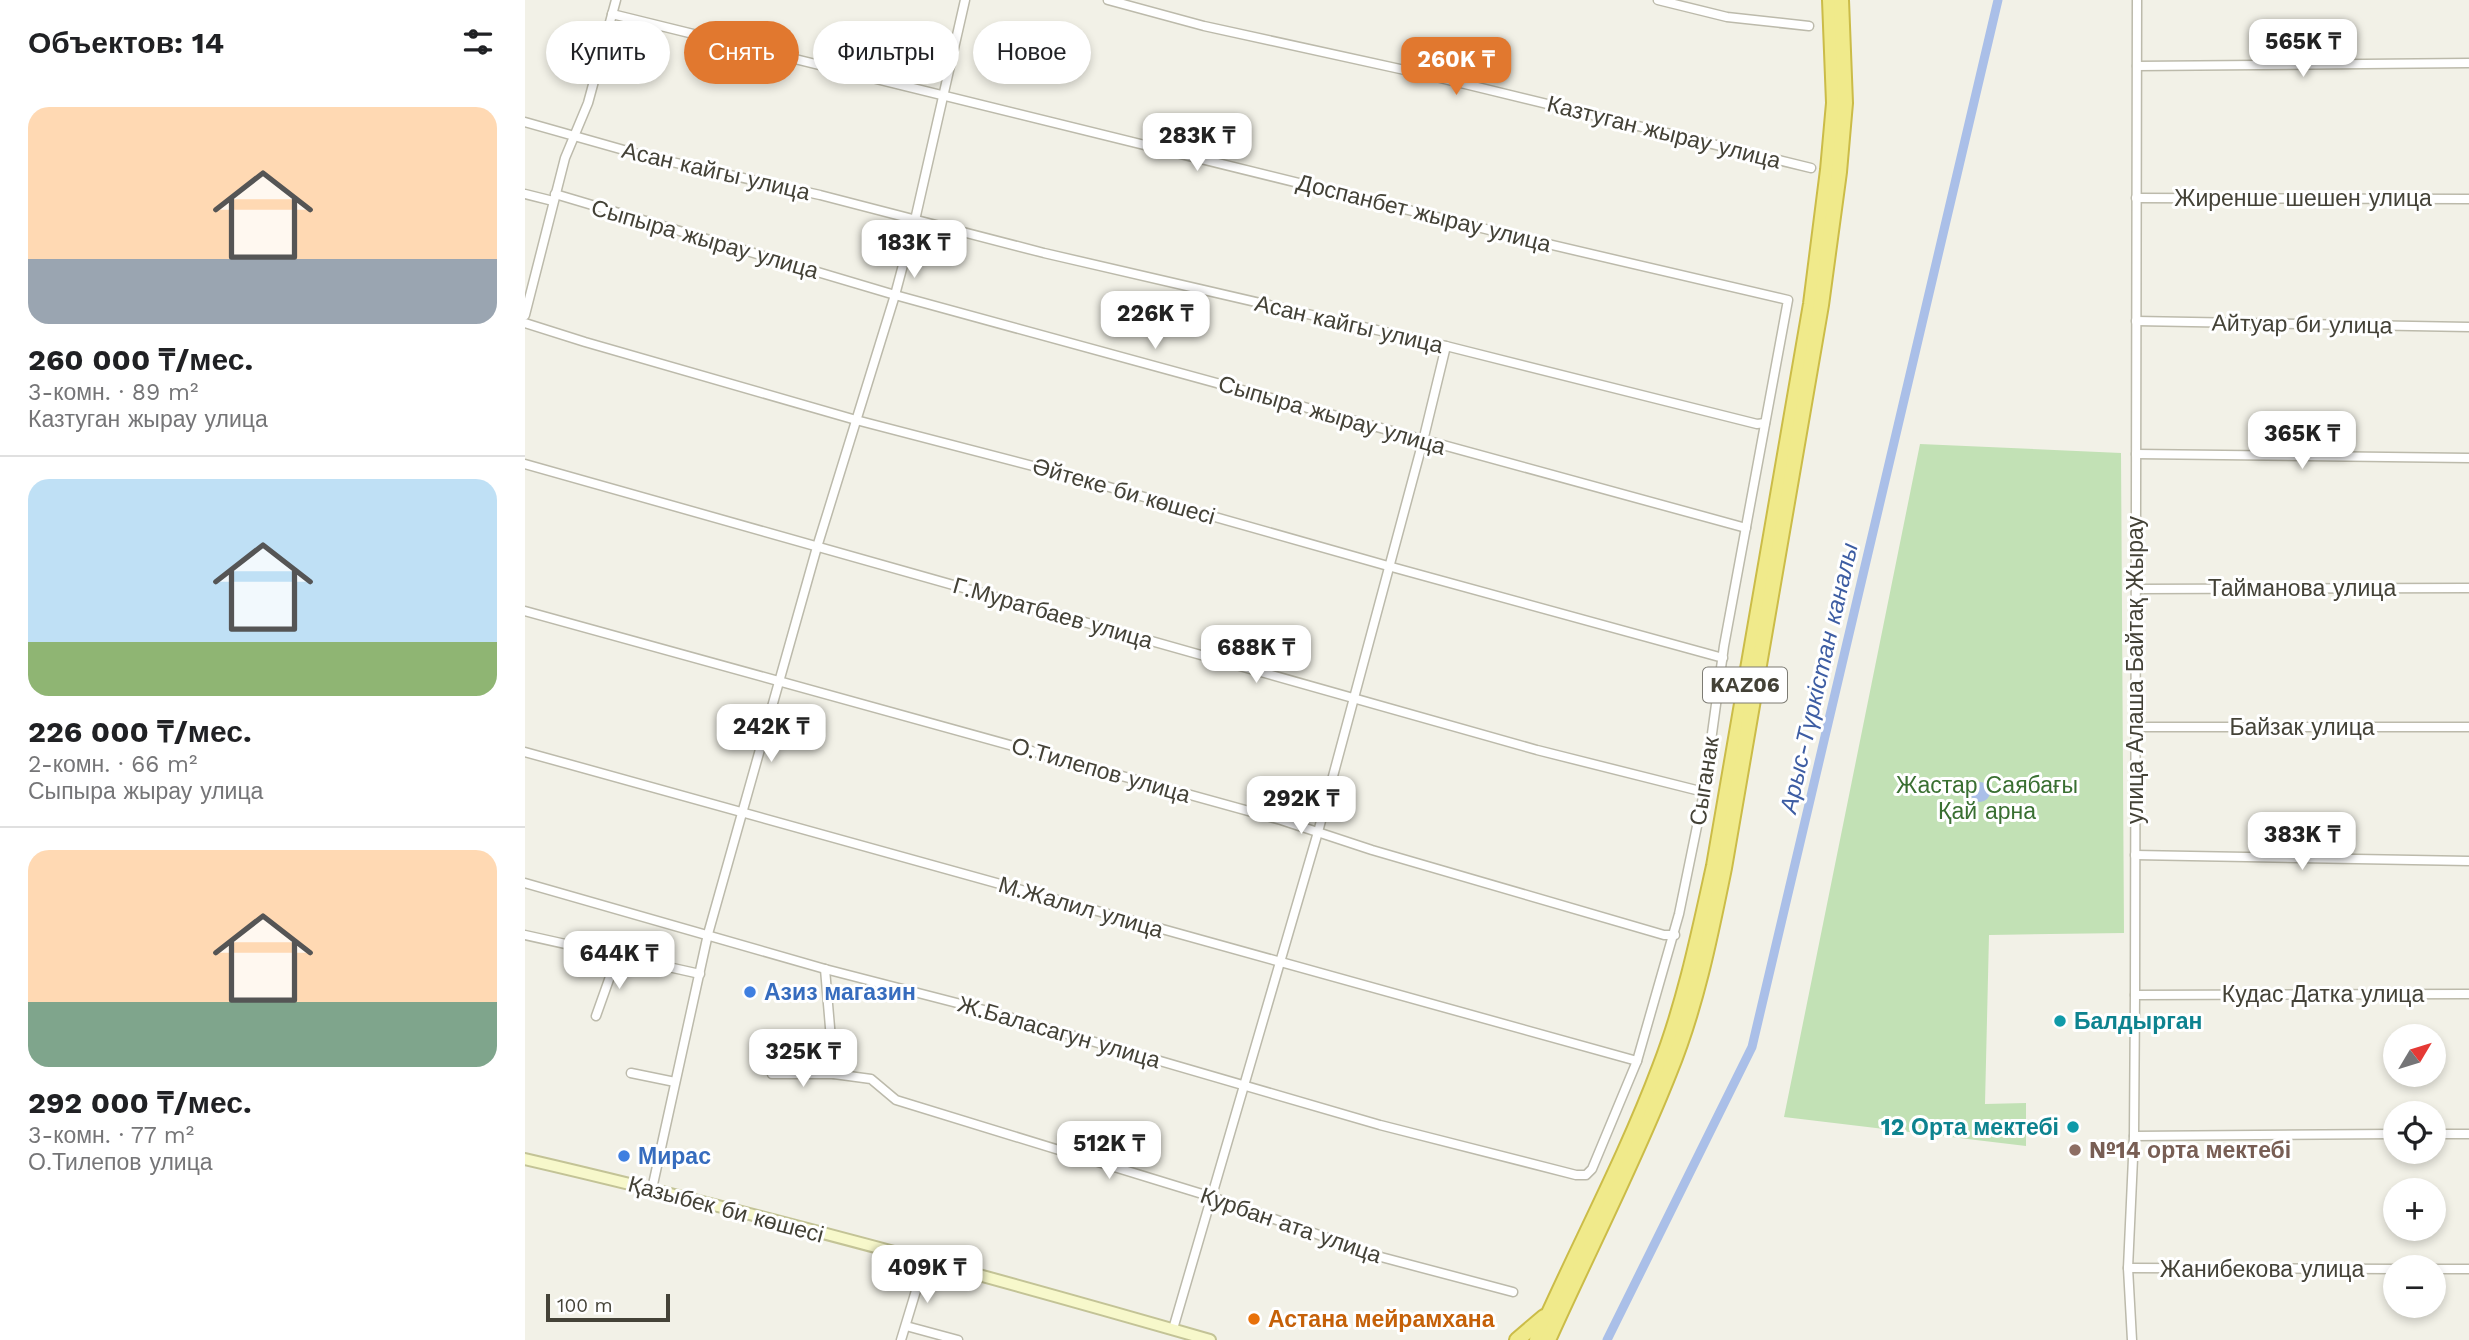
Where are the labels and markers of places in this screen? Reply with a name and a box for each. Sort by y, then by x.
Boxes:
pin: 565K ₸ [2246,20,2360,79]
pin: 260K ₸ [1399,38,1513,97]
pin: 283K ₸ [1140,114,1254,173]
pin: 183K ₸ [857,220,971,280]
pin: 226K ₸ [1098,292,1212,351]
pin: 365K ₸ [2245,412,2359,471]
pin: 688K ₸ [1199,626,1313,685]
pin: 242K ₸ [714,704,828,764]
pin: 292K ₸ [1244,776,1358,836]
pin: 383K ₸ [2245,812,2359,872]
pin: 644K ₸ [562,932,676,991]
place label: Азиз магазин [764,979,916,1006]
marker: Азиз магазин [742,984,758,1000]
place label: Балдырган [2074,1008,2203,1035]
marker: Балдырган [2052,1013,2068,1029]
pin: 325K ₸ [746,1030,860,1089]
place label: 12 Орта мектебі [1881,1114,2059,1141]
marker: 12 Орта мектебі [2065,1119,2081,1135]
pin: 512K ₸ [1052,1122,1166,1181]
place label: №14 орта мектебі [2089,1137,2291,1164]
marker: №14 орта мектебі [2067,1142,2083,1158]
place label: Мирас [638,1143,711,1170]
marker: Мирас [616,1148,632,1164]
pin: 409K ₸ [870,1246,984,1305]
place label: Астана мейрамхана [1268,1306,1495,1333]
marker: Астана мейрамхана [1246,1311,1262,1327]

